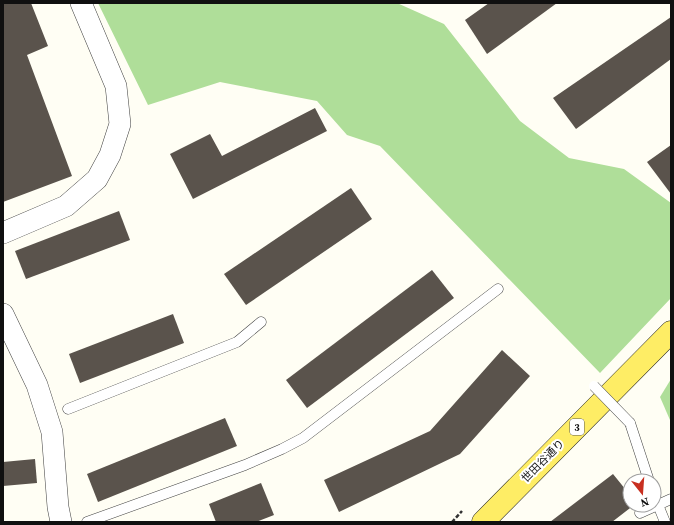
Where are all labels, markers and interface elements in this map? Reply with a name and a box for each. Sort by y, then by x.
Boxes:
road number: 3 [570,419,584,435]
street label: 世田谷通り [518,436,568,486]
north arrow [622,473,662,513]
text: N [639,494,651,510]

